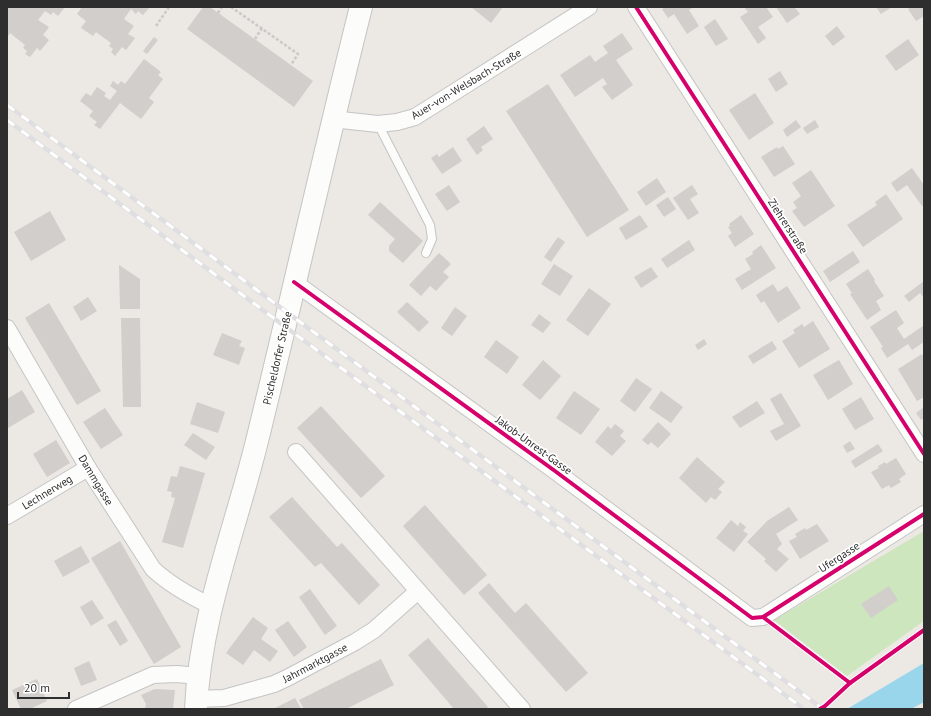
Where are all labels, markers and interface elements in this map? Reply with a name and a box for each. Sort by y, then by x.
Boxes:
street label: Auer-von-Welsbach-Straße [408,45,524,122]
street label: Ziehrerstraße [765,196,811,257]
street label: Pischeldorfer Straße [259,309,295,406]
street label: Jakob-Unrest-Gasse [492,412,575,478]
street label: Dammgasse [75,452,117,508]
street label: Lechnerweg [19,471,75,512]
street label: Ufergasse [816,538,862,575]
street label: Jahrmarktgasse [279,640,350,686]
scale bar [18,674,69,700]
text: 20 m [24,680,50,695]

